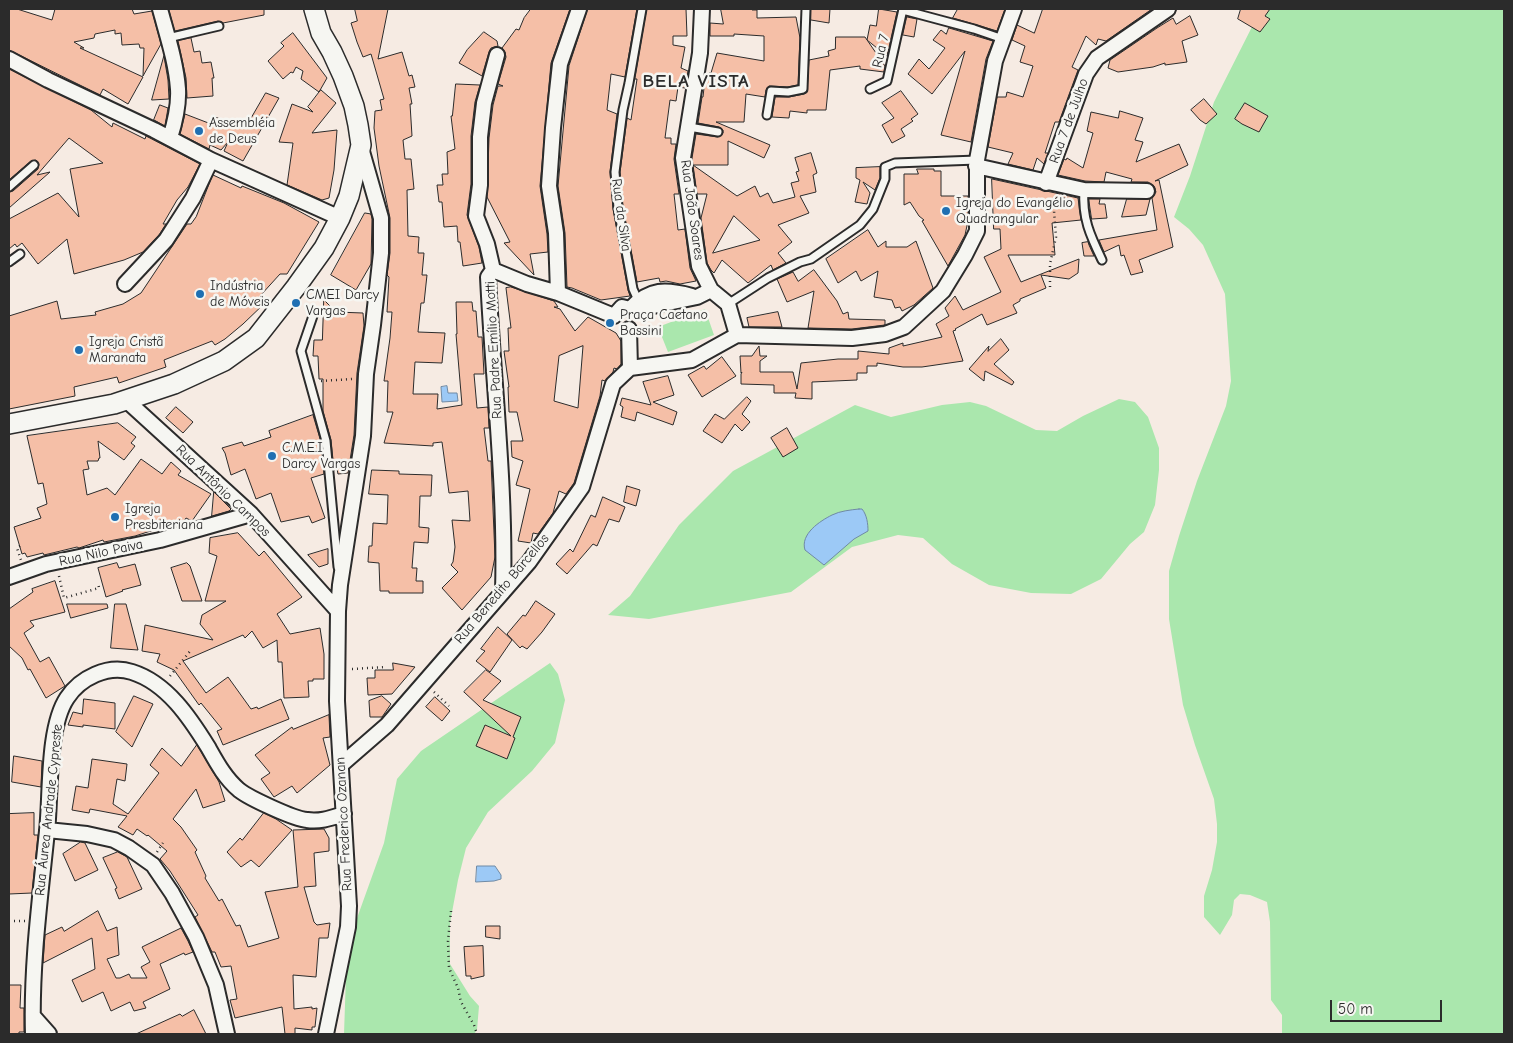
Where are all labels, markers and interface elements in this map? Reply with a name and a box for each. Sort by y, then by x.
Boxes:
street label: Rua 7 [869,33,893,69]
district label: BELA VISTA [641,71,751,93]
street label: Rua 7 de Julho [1046,76,1092,166]
place label: Assembléia de Deus [209,115,275,148]
marker: Assembléia de Deus [193,125,205,137]
street label: Rua João Soares [677,159,707,261]
street label: Rua da Silva [608,177,634,253]
place label: Igreja do Evangélio Quadrangular [956,195,1073,228]
marker: Igreja do Evangélio Quadrangular [940,205,952,217]
place label: Indústria de Móveis [210,278,270,310]
street label: Rua Padre Emílio Motti [482,281,506,419]
place label: CMEI Darcy Vargas [306,287,379,320]
marker: Indústria de Móveis [194,288,206,300]
marker: CMEI Darcy Vargas [290,297,302,309]
place label: Praça Caetano Bassini [620,307,708,340]
marker: Praça Caetano Bassini [604,317,616,329]
place label: Igreja Cristã Maranata [89,334,163,367]
marker: Igreja Cristã Maranata [73,344,85,356]
place label: C.M.E.I Darcy Vargas [282,440,360,472]
street label: Rua Antônio Campos [172,441,274,541]
marker: C.M.E.I Darcy Vargas [266,450,278,462]
place label: Igreja Presbiteriana [125,501,203,534]
marker: Igreja Presbiteriana [109,511,121,523]
street label: Rua Benedito Barcellos [451,531,553,647]
street label: Rua Nilo Paiva [57,536,145,570]
street label: Rua Áurea Andrade Cypreste [32,723,66,897]
street label: Rua Frederico Ozanan [332,756,356,892]
scale bar [1333,990,1446,1022]
text: 50 m [1338,1000,1373,1018]

